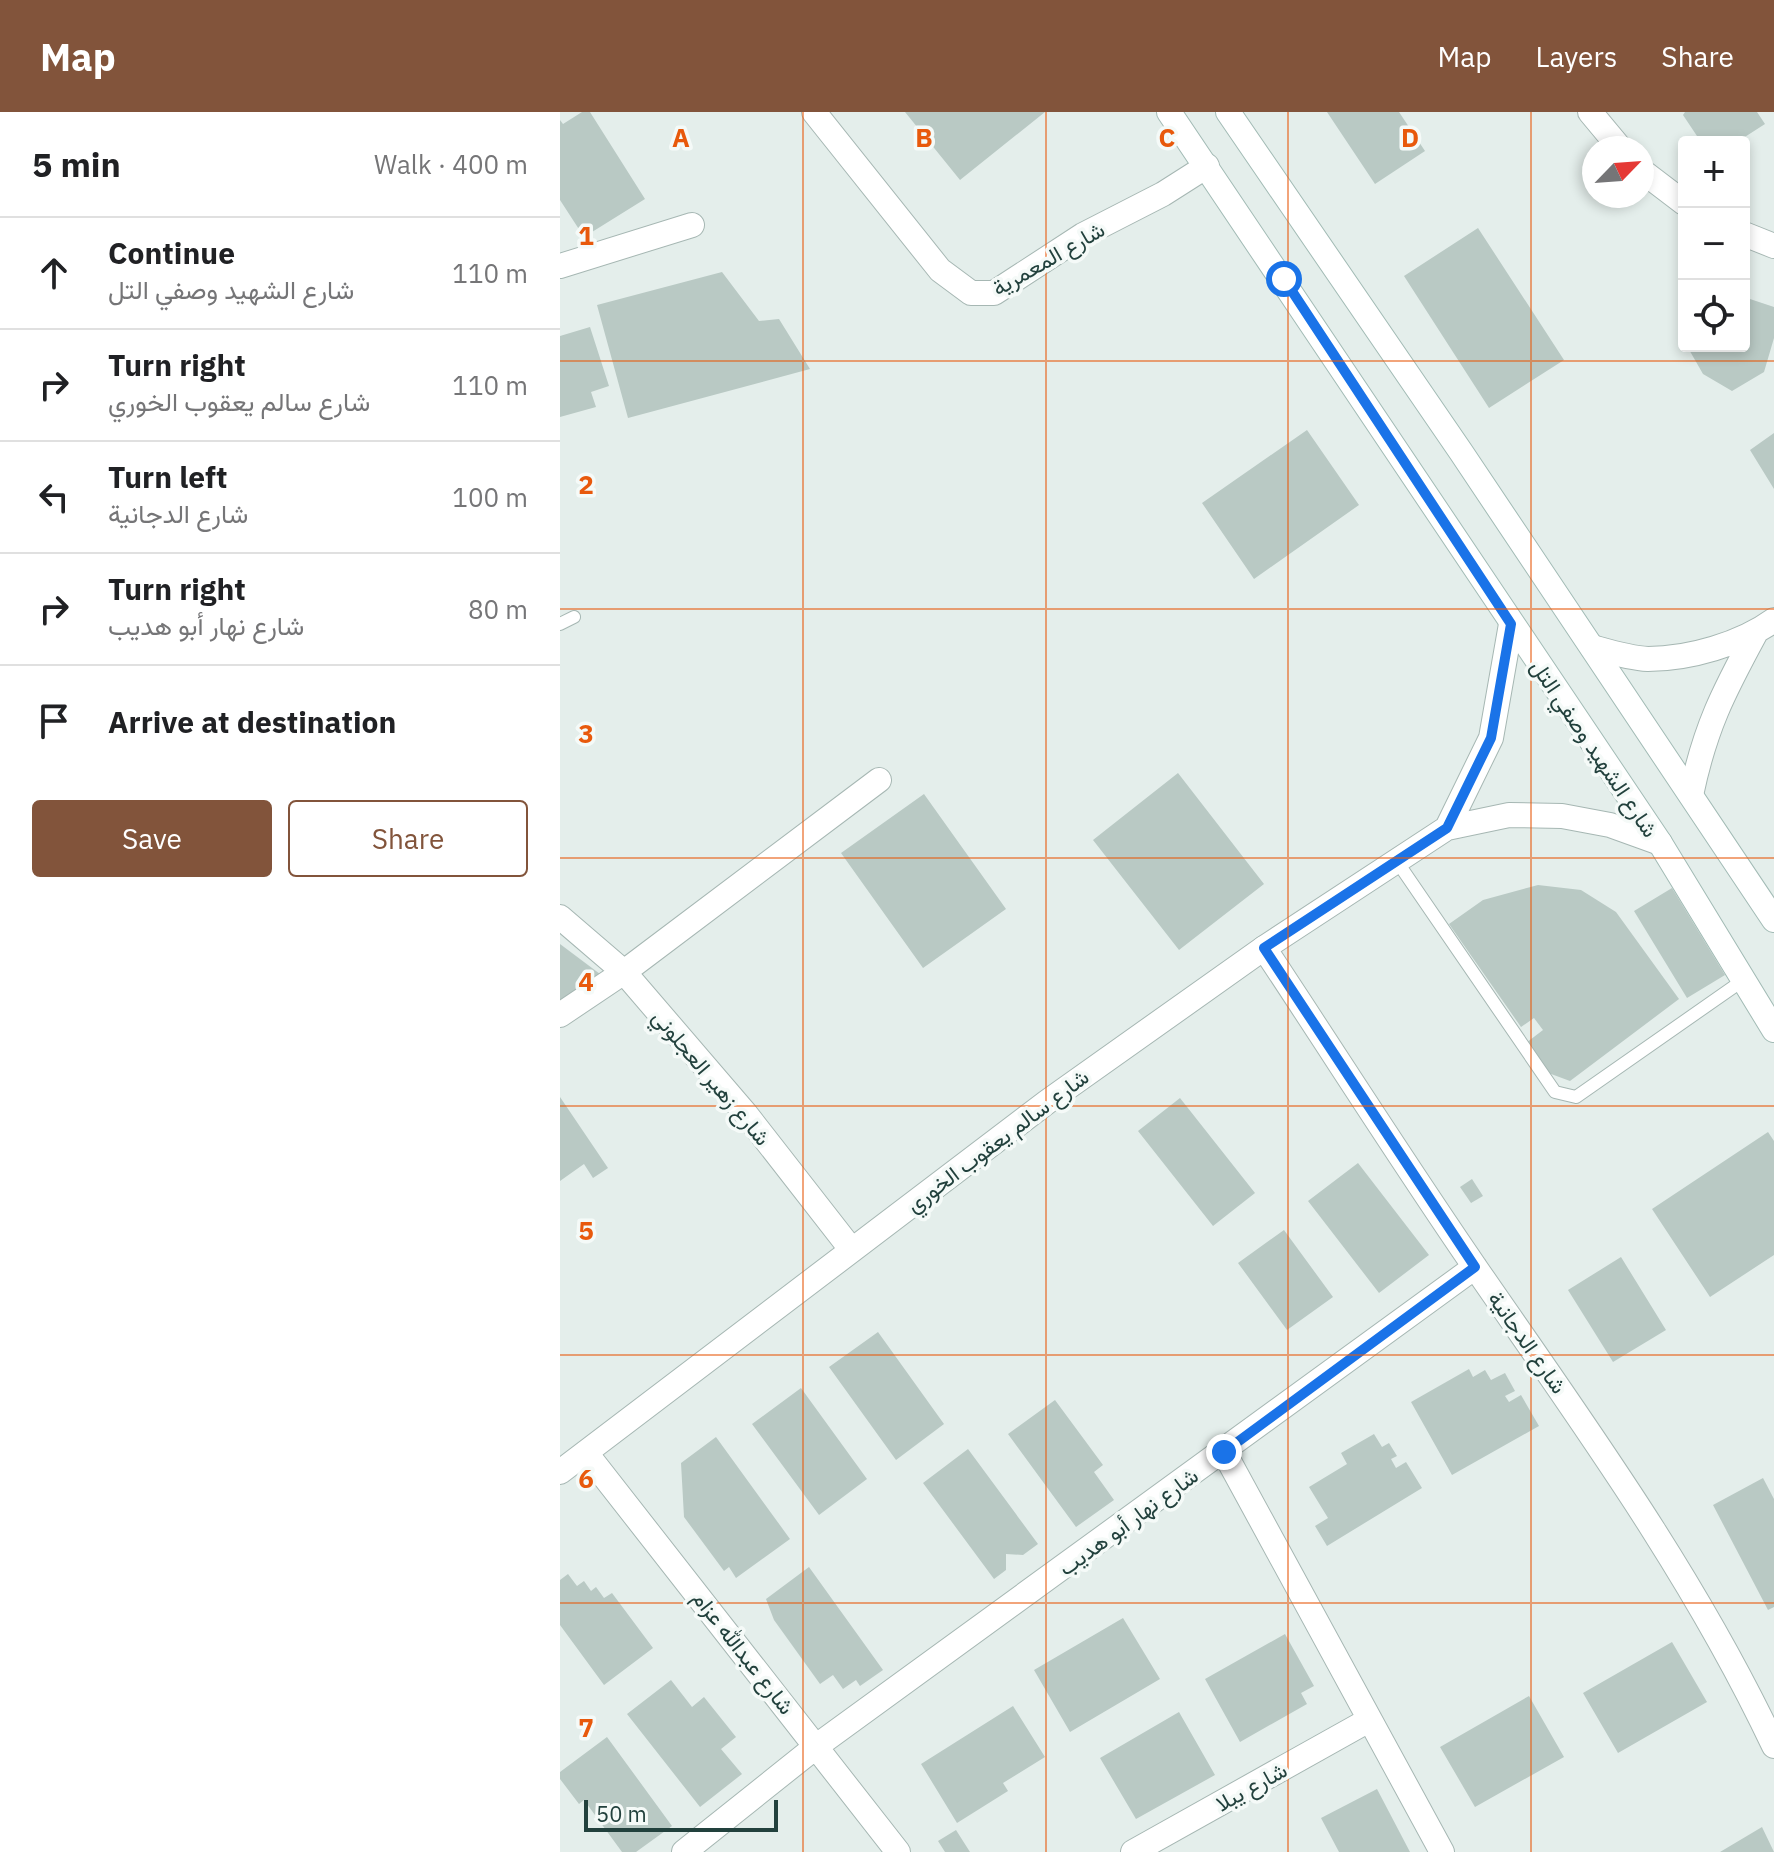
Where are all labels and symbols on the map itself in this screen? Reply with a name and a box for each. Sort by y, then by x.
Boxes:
text: A [672,120,690,154]
text: B [915,120,933,154]
text: C [1159,120,1176,154]
text: D [1401,120,1419,154]
north arrow [1582,136,1654,208]
street label: شارع المعمرية [986,214,1110,303]
text: 1 [578,218,594,252]
route start [1266,261,1302,297]
text: 2 [578,467,594,501]
street label: شارع الشهيد وصفي التل [1521,653,1665,845]
text: 3 [578,716,594,750]
text: 4 [578,964,594,998]
street label: شارع زهير العجلوني [643,1003,778,1154]
street label: شارع سالم يعقوب الخوري [900,1062,1097,1222]
text: 5 [578,1213,594,1247]
street label: شارع الدجانية [1481,1285,1574,1400]
route end [1206,1434,1242,1470]
street label: شارع نهار أبو هديب [1052,1460,1204,1582]
text: 6 [578,1461,594,1495]
street label: شارع عبدالله عزام [686,1584,802,1721]
text: 7 [578,1710,594,1744]
street label: شارع يبلا [1210,1755,1292,1818]
scale bar [584,1796,778,1832]

